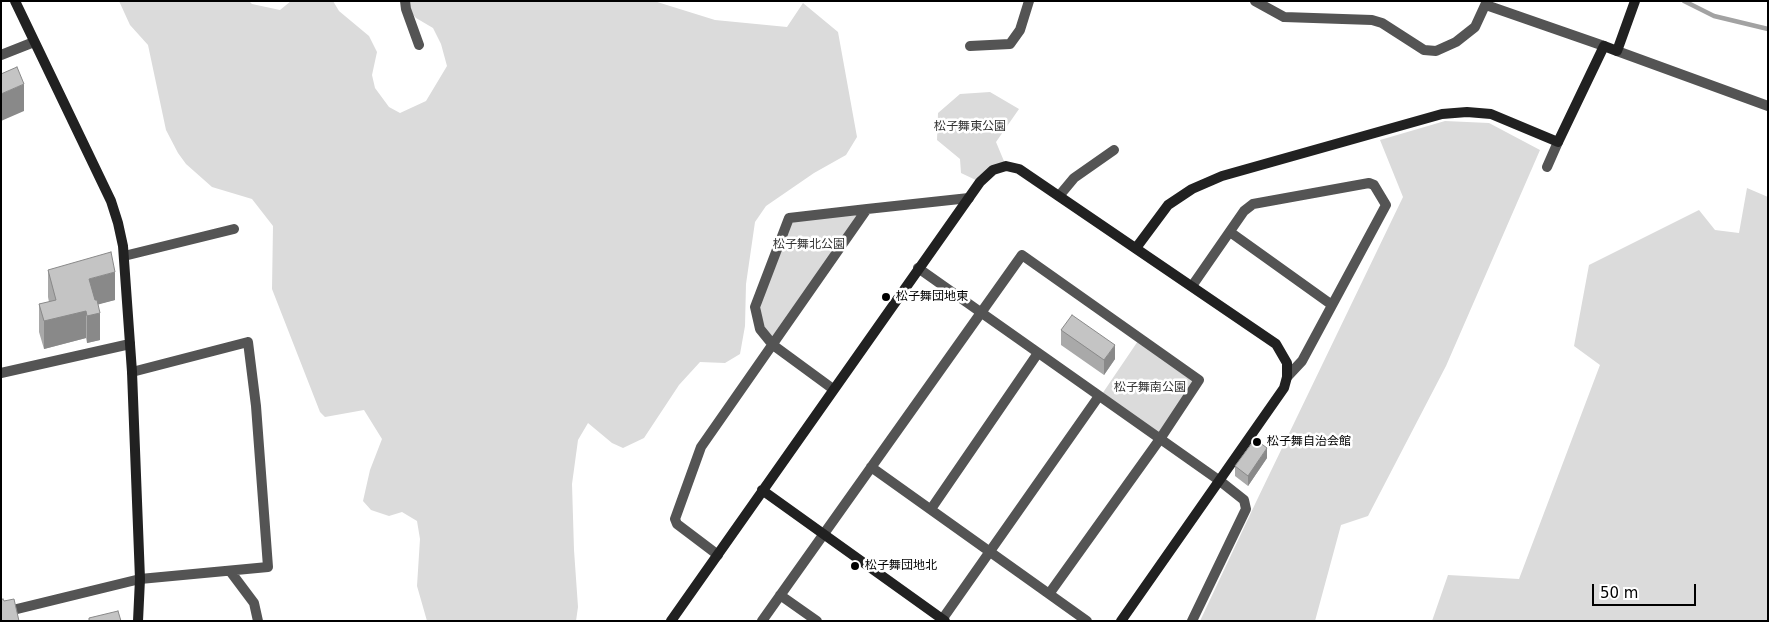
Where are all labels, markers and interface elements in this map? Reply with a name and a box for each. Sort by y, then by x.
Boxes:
park label: 松子舞東公園 [934,120,1006,134]
park label: 松子舞北公園 [773,238,845,252]
place label: 松子舞団地東 [896,290,968,304]
marker: 松子舞団地東 [880,291,892,303]
park label: 松子舞南公園 [1114,381,1186,395]
place label: 松子舞自治会館 [1267,435,1351,449]
marker: 松子舞自治会館 [1251,436,1263,448]
place label: 松子舞団地北 [865,559,937,573]
marker: 松子舞団地北 [849,560,861,572]
scale bar [1594,574,1698,606]
text: 50 m [1600,584,1638,602]

